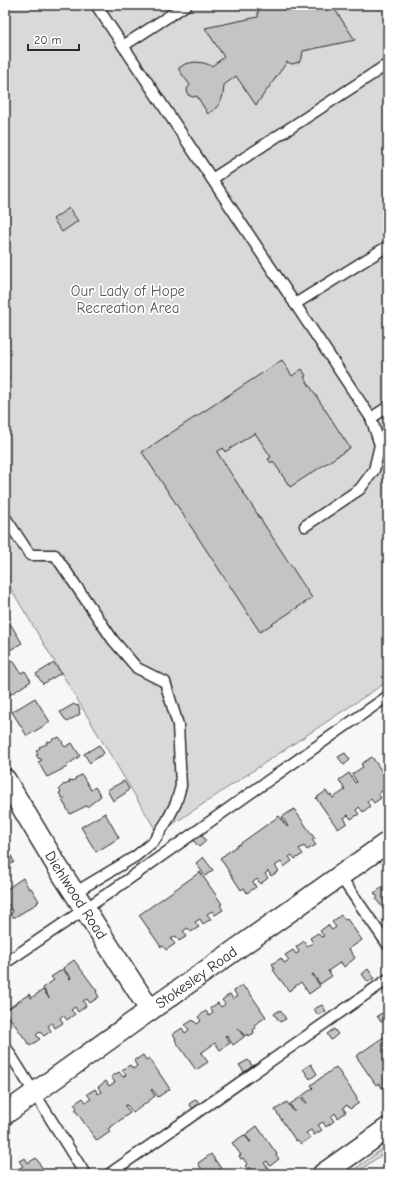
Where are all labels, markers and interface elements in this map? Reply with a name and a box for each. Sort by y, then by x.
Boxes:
scale bar [28,26,79,52]
text: 20 m [34,33,62,47]
park label: Our Lady of Hope Recreation Area [71,282,186,317]
street label: Diehlwood Road [41,847,111,943]
street label: Stokesley Road [152,943,241,1012]

